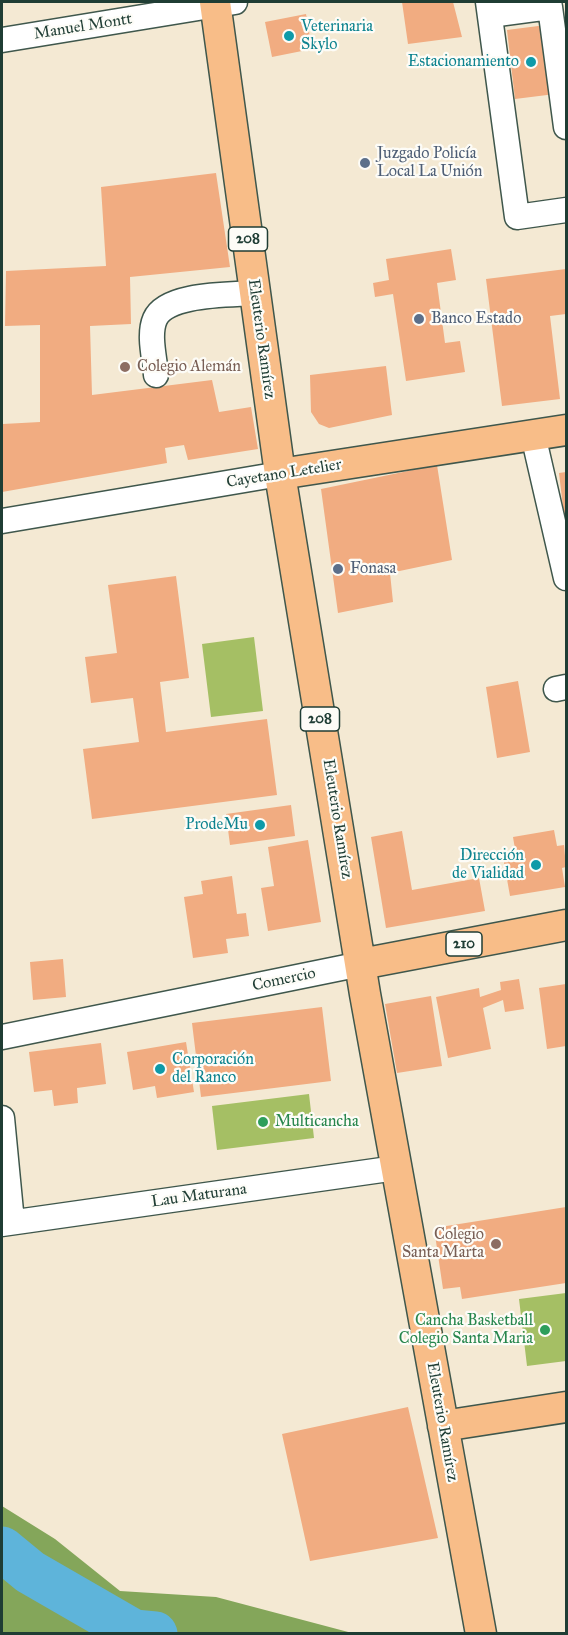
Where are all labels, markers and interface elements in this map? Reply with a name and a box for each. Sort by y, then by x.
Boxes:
street label: Manuel Montt [33,10,133,44]
place label: Veterinaria Skylo [301,17,373,55]
marker: Veterinaria Skylo [282,29,296,43]
place label: Estacionamiento [408,52,519,72]
marker: Estacionamiento [524,55,538,69]
place label: Juzgado Policía Local La Unión [377,144,482,182]
marker: Juzgado Policía Local La Unión [358,156,372,170]
road number: 208 [228,227,268,251]
street label: Eleuterio Ramírez [243,278,279,400]
place label: Banco Estado [431,309,521,329]
marker: Banco Estado [412,312,426,326]
place label: Colegio Alemán [137,357,241,377]
marker: Colegio Alemán [118,360,132,374]
street label: Cayetano Letelier [225,455,343,493]
place label: Fonasa [350,559,396,579]
marker: Fonasa [331,562,345,576]
road number: 208 [300,707,340,731]
street label: Eleuterio Ramírez [318,758,356,880]
place label: ProdeMu [185,815,248,835]
marker: ProdeMu [253,818,267,832]
place label: Dirección de Vialidad [452,846,524,884]
marker: Dirección de Vialidad [529,858,543,872]
road number: 210 [446,932,482,956]
street label: Comercio [251,964,317,996]
place label: Corporación del Ranco [172,1050,254,1088]
marker: Corporación del Ranco [153,1062,167,1076]
place label: Multicancha [275,1112,359,1132]
marker: Multicancha [256,1115,270,1129]
street label: Lau Maturana [150,1180,248,1212]
place label: Colegio Santa Marta [402,1225,484,1263]
marker: Colegio Santa Marta [489,1237,503,1251]
place label: Cancha Basketball Colegio Santa Maria [399,1311,533,1349]
marker: Cancha Basketball Colegio Santa Maria [538,1323,552,1337]
street label: Eleuterio Ramírez [422,1361,462,1483]

